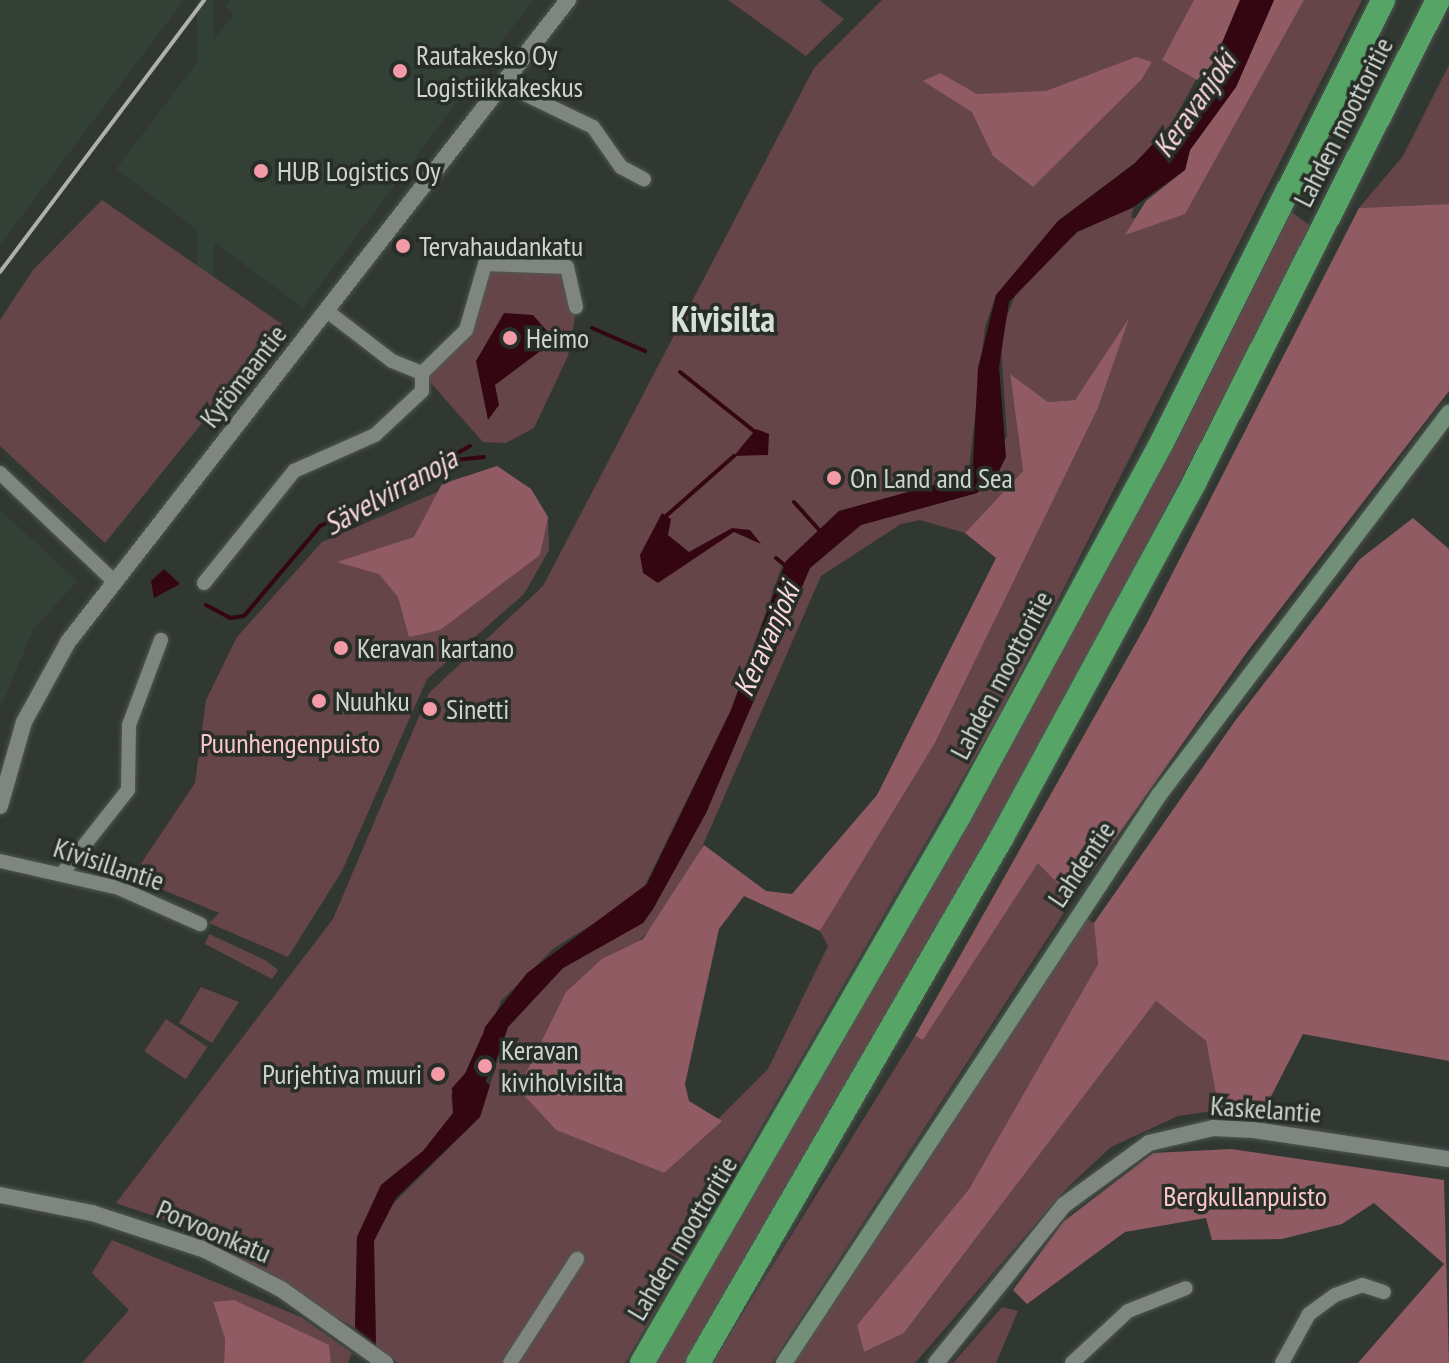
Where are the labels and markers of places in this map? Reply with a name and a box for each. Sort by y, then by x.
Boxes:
place label: Rautakesko Oy Logistiikkakeskus [416,38,583,104]
marker: Rautakesko Oy Logistiikkakeskus [391,62,409,80]
place label: HUB Logistics Oy [277,154,441,188]
marker: HUB Logistics Oy [252,162,270,180]
place label: Tervahaudankatu [419,229,583,263]
marker: Tervahaudankatu [394,237,412,255]
place label: Heimo [526,321,589,355]
marker: Heimo [501,329,519,347]
place label: On Land and Sea [850,461,1013,495]
marker: On Land and Sea [825,469,843,487]
place label: Keravan kartano [357,631,514,665]
marker: Keravan kartano [332,639,350,657]
place label: Nuuhku [335,684,410,718]
marker: Nuuhku [310,692,328,710]
place label: Sinetti [446,692,509,726]
marker: Sinetti [421,700,439,718]
place label: Keravan kiviholvisilta [501,1033,624,1099]
place label: Purjehtiva muuri [262,1057,422,1091]
marker: Keravan kiviholvisilta [476,1057,494,1075]
marker: Purjehtiva muuri [429,1065,447,1083]

